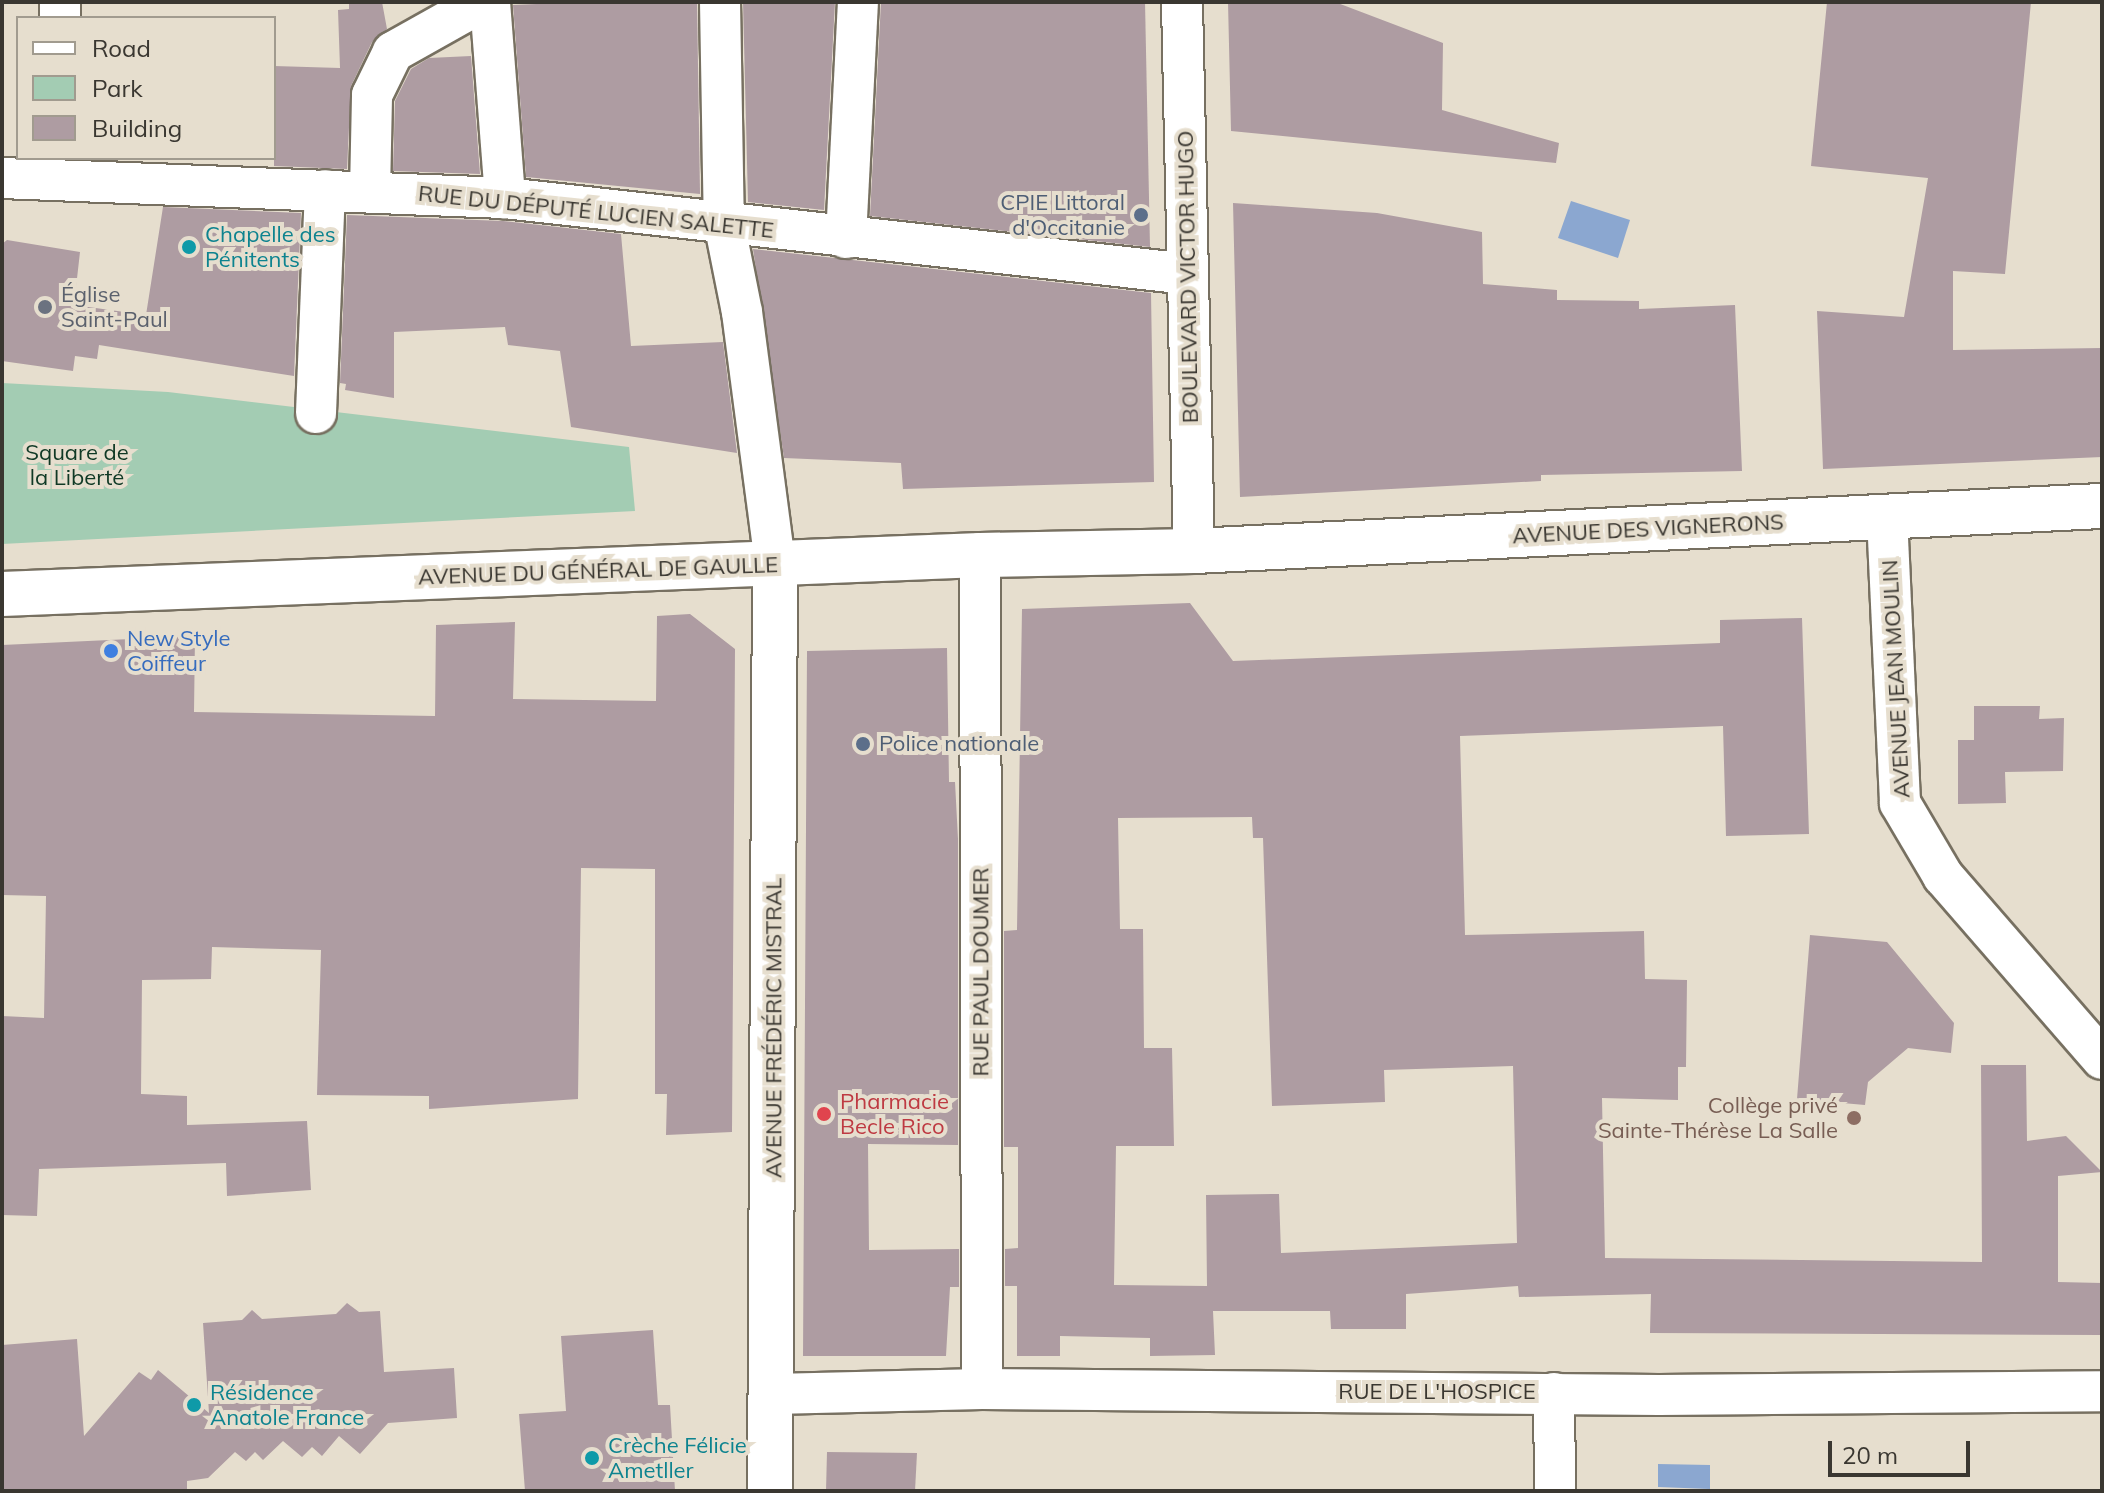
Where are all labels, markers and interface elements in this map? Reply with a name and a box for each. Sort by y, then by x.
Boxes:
legend [16,16,276,160]
text: Road [92,33,151,63]
text: Park [92,73,143,103]
text: Building [92,113,182,143]
street label: BOULEVARD VICTOR HUGO [1172,130,1204,424]
street label: RUE DU DÉPUTÉ LUCIEN SALETTE [417,180,775,244]
place label: CPIE Littoral d'Occitanie [1000,189,1125,240]
marker: CPIE Littoral d'Occitanie [1132,206,1150,224]
place label: Chapelle des Pénitents [205,221,336,272]
marker: Chapelle des Pénitents [180,238,198,256]
place label: Église Saint-Paul [61,281,168,332]
marker: Église Saint-Paul [36,298,54,316]
park label: Square de la Liberté [25,439,129,490]
street label: AVENUE DES VIGNERONS [1512,509,1784,549]
street label: AVENUE DU GÉNÉRAL DE GAULLE [418,552,778,590]
street label: AVENUE JEAN MOULIN [1877,559,1915,799]
place label: New Style Coiffeur [127,625,231,676]
marker: New Style Coiffeur [102,642,120,660]
place label: Police nationale [879,731,1039,757]
marker: Police nationale [854,735,872,753]
street label: RUE PAUL DOUMER [968,867,994,1077]
street label: AVENUE FRÉDÉRIC MISTRAL [761,878,787,1178]
place label: Pharmacie Becle Rico [840,1088,949,1140]
place label: Collège privé Sainte-Thérèse La Salle [1598,1092,1838,1144]
marker: Pharmacie Becle Rico [815,1105,833,1123]
marker: Collège privé Sainte-Thérèse La Salle [1845,1109,1863,1127]
place label: Résidence Anatole France [210,1379,364,1430]
street label: RUE DE L'HOSPICE [1338,1379,1536,1405]
marker: Résidence Anatole France [185,1396,203,1414]
scale bar [1832,1425,1974,1475]
place label: Crèche Félicie Ametller [608,1432,747,1484]
text: 20 m [1842,1440,1898,1470]
marker: Crèche Félicie Ametller [583,1449,601,1467]

